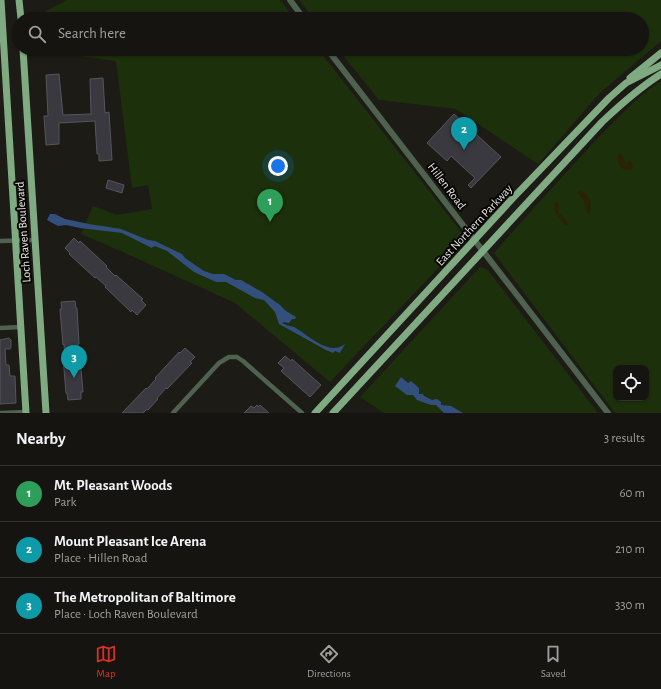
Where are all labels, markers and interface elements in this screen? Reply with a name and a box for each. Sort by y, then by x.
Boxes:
search box [12,12,649,56]
icon: search [26,23,48,45]
text: Search here [58,26,126,41]
pin: 2 [451,117,477,150]
your location [268,156,288,176]
street label: Hillen Road [426,161,468,211]
street label: Loch Raven Boulevard [13,181,33,283]
street label: East Northern Parkway [434,182,515,268]
pin: 1 [257,189,283,222]
pin: 3 [61,345,87,378]
map controls [613,365,649,401]
button: locate [613,365,649,401]
text: Nearby [16,430,66,447]
text: 3 results [604,432,645,445]
text: Mt. Pleasant Woods [54,478,172,493]
text: 1 [27,487,31,500]
text: 60 m [619,487,645,500]
text: Park [54,496,76,509]
text: Mount Pleasant Ice Arena [54,534,206,549]
text: 2 [26,543,32,556]
text: 210 m [615,543,645,556]
text: Place · Hillen Road [54,552,147,565]
text: The Metropolitan of Baltimore [54,590,236,605]
text: 3 [26,599,32,612]
text: 330 m [615,599,645,612]
text: Place · Loch Raven Boulevard [54,608,198,621]
tab: Map [95,643,117,680]
tab: Directions [307,643,351,680]
tab: Saved [541,643,566,680]

